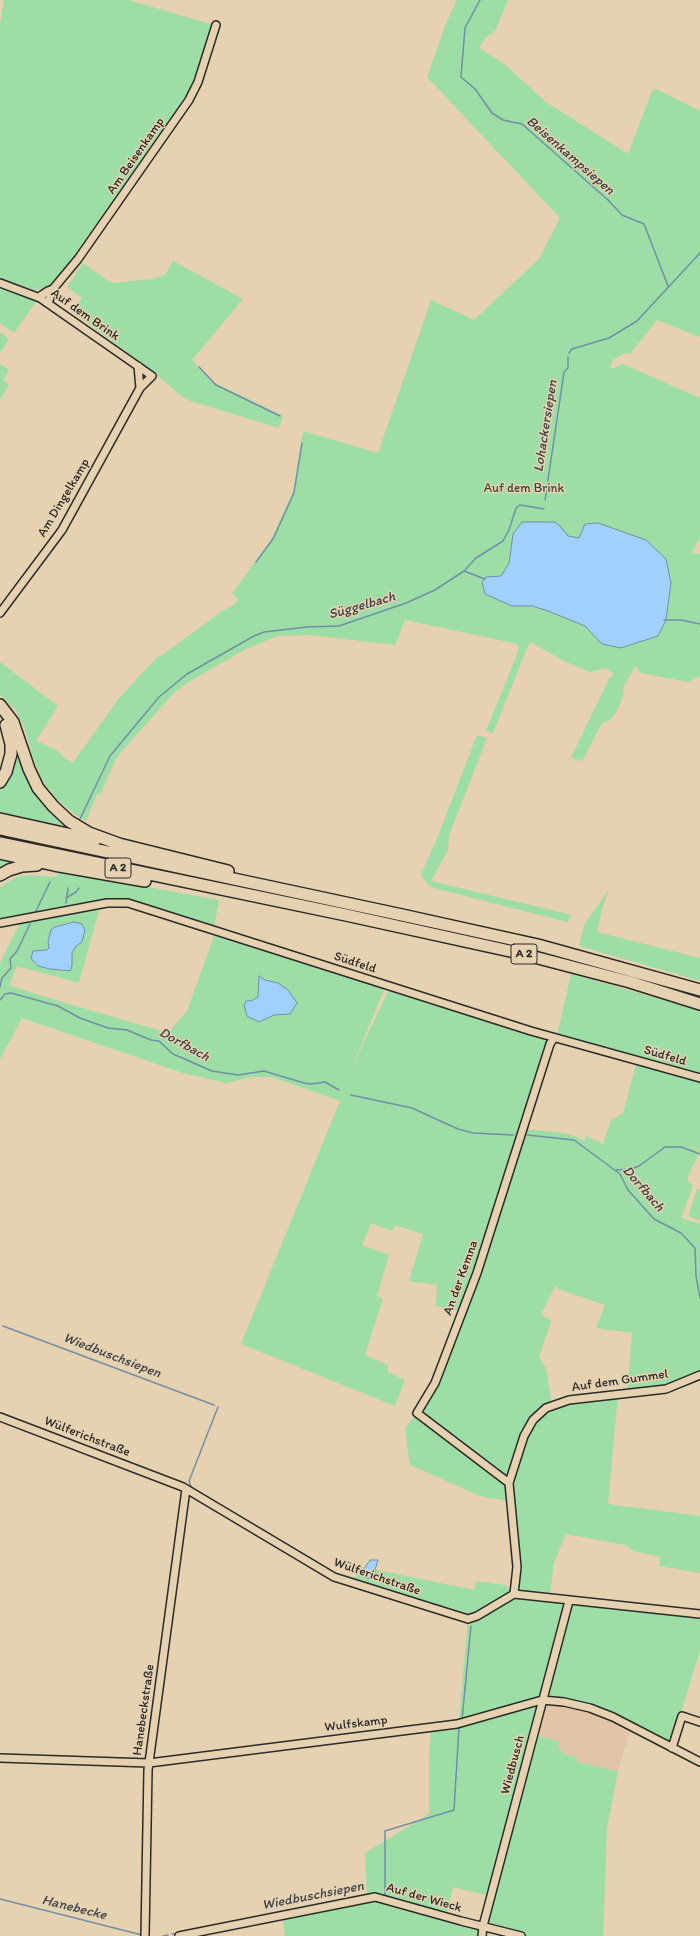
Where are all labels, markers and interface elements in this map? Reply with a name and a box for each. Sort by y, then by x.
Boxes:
water label: Beisenkampsiepen [523,113,617,199]
street label: Am Beisenkamp [104,115,168,197]
street label: Auf dem Brink [48,286,122,344]
water label: Lohackersiepen [530,379,562,473]
street label: Am Dingelkamp [34,456,94,540]
park label: Auf dem Brink [484,481,564,497]
water label: Süggelbach [327,588,397,624]
road number: A 2 [105,858,131,878]
road number: A 2 [511,944,537,964]
street label: Südfeld [332,949,378,977]
water label: Dorfbach [156,1024,212,1066]
street label: Südfeld [642,1042,688,1070]
water label: Dorfbach [619,1163,667,1215]
street label: An der Kemna [440,1238,482,1318]
water label: Wiedbuschsiepen [61,1330,163,1382]
street label: Auf dem Gummel [571,1367,669,1395]
street label: Wülferichstraße [42,1413,132,1461]
street label: Wülferichstraße [332,1555,422,1599]
street label: Hanebeckstraße [130,1663,158,1757]
street label: Wulfskamp [324,1712,388,1736]
street label: Wiedbusch [498,1734,528,1796]
water label: Wiedbuschsiepen [261,1878,365,1914]
street label: Auf der Wieck [385,1880,463,1916]
water label: Hanebecke [40,1892,108,1924]

